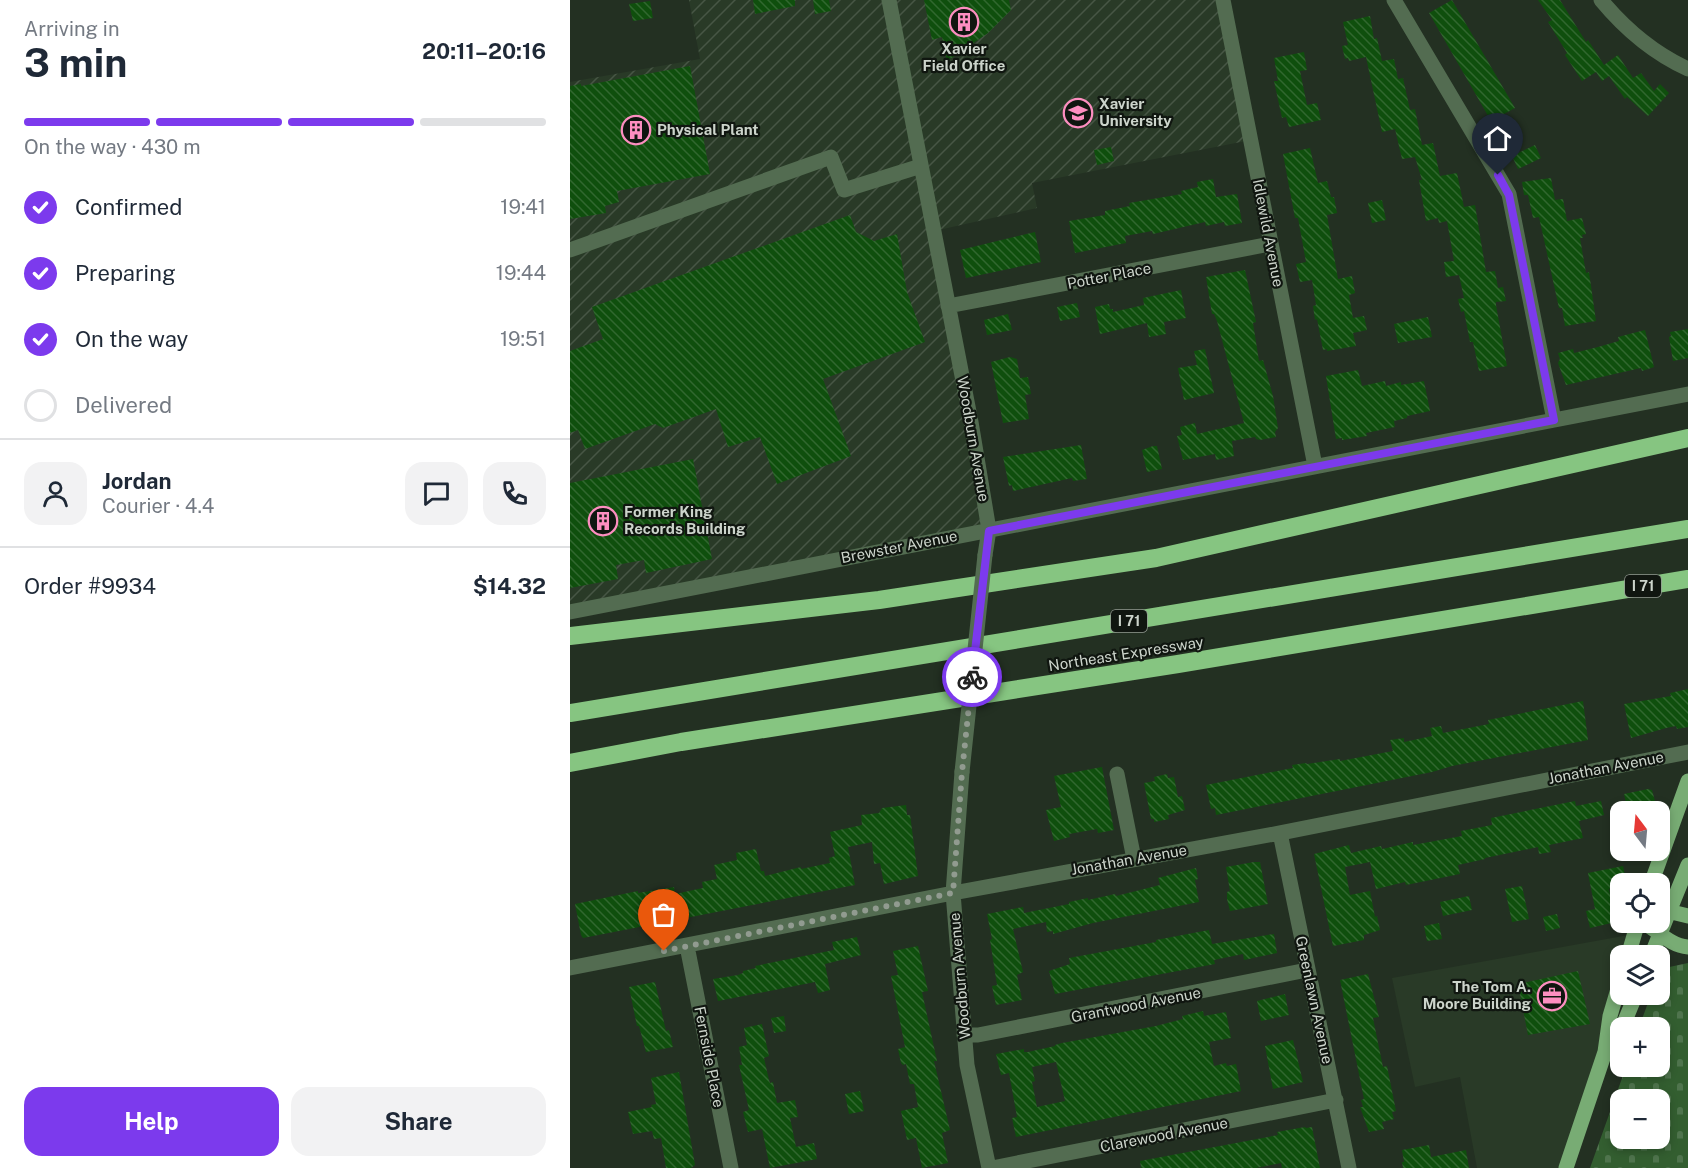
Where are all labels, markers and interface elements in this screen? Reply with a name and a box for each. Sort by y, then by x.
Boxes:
building icon: Xavier Field Office [948,6,980,38]
text: Arriving in [24,17,119,41]
text: 20:11–20:16 [422,38,546,64]
text: 3 min [24,40,127,86]
place label: Xavier Field Office [923,40,1005,74]
place label: Xavier University [1099,95,1172,129]
school or university icon: Xavier University [1062,97,1094,129]
pin [1472,113,1523,175]
building icon: Physical Plant [620,114,652,146]
place label: Physical Plant [657,121,759,138]
icon: home [1481,122,1514,155]
text: On the way · 430 m [24,135,201,159]
street label: Idlewild Avenue [1250,178,1287,288]
icon: check [24,191,57,224]
text: Confirmed [75,194,182,220]
text: 19:41 [500,195,546,219]
icon: check [24,257,57,290]
street label: Potter Place [1065,259,1152,292]
text: Preparing [75,260,176,286]
text: 19:44 [496,261,546,285]
icon: check [24,323,57,356]
text: On the way [75,326,188,352]
text: 19:51 [500,327,546,351]
street label: Woodburn Avenue [954,375,993,503]
text: Delivered [75,392,172,418]
button: person [24,462,87,525]
button: chat [405,462,468,525]
button: phone [483,462,546,525]
text: Jordan [102,468,171,494]
text: Courier · 4.4 [102,494,214,518]
place label: Former King Records Building [624,503,746,537]
building icon: Former King Records Building [587,505,619,537]
street label: Brewster Avenue [839,527,959,566]
text: Order #9934 [24,573,156,599]
text: $14.32 [473,573,546,599]
road number: I 71 [1625,575,1661,597]
road number: I 71 [1111,610,1147,632]
street label: Northeast Expressway [1047,633,1205,674]
courier [942,647,1002,707]
icon: bike [956,661,989,694]
street label: Jonathan Avenue [1547,748,1665,787]
north arrow [1610,801,1670,861]
map controls [1610,801,1670,1149]
street label: Jonathan Avenue [1070,841,1188,878]
button: locate [1610,873,1670,933]
pin [638,889,689,951]
icon: bag [647,898,680,931]
street label: Woodburn Avenue [945,912,974,1040]
street label: Greenlawn Avenue [1293,934,1336,1065]
button: layers [1610,945,1670,1005]
place label: The Tom A. Moore Building [1423,978,1532,1012]
office icon: The Tom A. Moore Building [1536,980,1568,1012]
street label: Grantwood Avenue [1070,984,1202,1025]
street label: Fernside Place [691,1005,728,1109]
button: + [1610,1017,1670,1077]
button: Help [24,1087,279,1156]
button: Share [291,1087,546,1156]
button: − [1610,1089,1670,1149]
street label: Clarewood Avenue [1099,1114,1229,1155]

